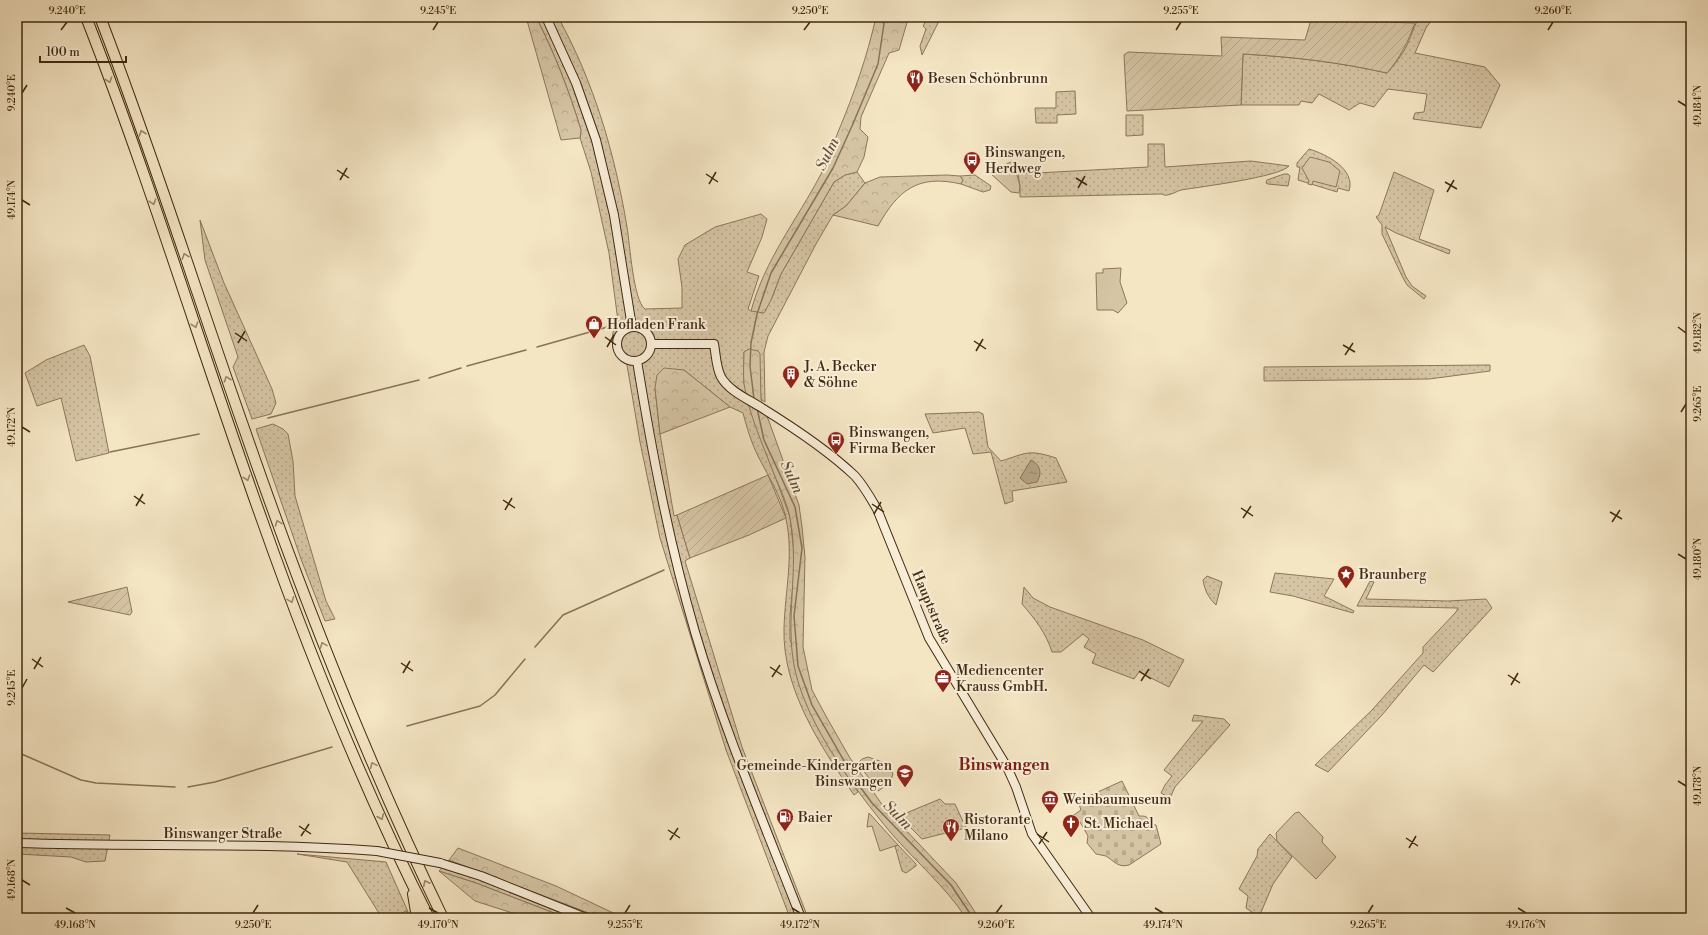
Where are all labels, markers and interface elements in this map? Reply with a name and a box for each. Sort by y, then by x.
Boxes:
text: 9.240°E [48,5,86,17]
text: 9.245°E [420,5,456,17]
text: 9.250°E [792,5,828,17]
text: 9.255°E [1163,5,1199,17]
text: 9.260°E [1534,5,1572,17]
scale bar [40,38,126,64]
text: 100 m [46,45,80,60]
restaurant icon: Besen Schönbrunn [905,68,925,93]
place label: Besen Schönbrunn [927,70,1049,88]
text: 9.240°E [6,74,18,112]
one-way arrow [105,76,113,83]
text: 49.184°N [1692,85,1704,127]
one-way arrow [139,130,147,137]
water label: Sulm [811,134,844,174]
place label: Binswangen, Herdweg [984,144,1065,178]
bus stop icon: Binswangen, Herdweg [962,150,982,175]
text: 49.174°N [6,180,18,220]
one-way arrow [148,199,156,206]
one-way arrow [181,253,190,260]
text: 49.182°N [1692,312,1704,354]
shop icon: Hofladen Frank [584,314,604,339]
place label: Hofladen Frank [607,316,706,334]
one-way arrow [190,322,199,329]
place label: J. A. Becker & Söhne [803,358,877,392]
building icon: J. A. Becker & Söhne [781,364,801,389]
one-way arrow [224,376,232,383]
text: 9.265°E [1692,386,1704,422]
text: 49.172°N [6,406,18,447]
place label: Binswangen, Firma Becker [848,424,936,458]
bus stop icon: Binswangen, Firma Becker [826,430,846,455]
water label: Sulm [776,458,808,497]
one-way arrow [242,474,251,481]
one-way arrow [274,519,282,526]
text: 49.180°N [1692,537,1704,580]
place icon: Braunberg [1336,564,1356,589]
place label: Braunberg [1358,566,1427,584]
street label: Hauptstraße [907,568,955,647]
one-way arrow [287,596,295,603]
one-way arrow [319,641,327,648]
place label: Mediencenter Krauss GmbH. [956,662,1047,696]
office icon: Mediencenter Krauss GmbH. [933,668,953,693]
text: 9.245°E [6,670,18,706]
district label: Binswangen [958,755,1050,775]
place label: Gemeinde-Kindergarten Binswangen [737,757,893,791]
one-way arrow [369,761,377,768]
school or university icon: Gemeinde-Kindergarten Binswangen [895,763,915,788]
text: 49.178°N [1692,765,1704,806]
museum icon: Weinbaumuseum [1040,789,1060,814]
place label: Weinbaumuseum [1062,791,1172,809]
water label: Sulm [879,796,917,835]
fuel station icon: Baier [775,807,795,832]
place label: Baier [797,809,833,827]
place label: Ristorante Milano [964,811,1031,845]
one-way arrow [376,812,384,820]
church icon: St. Michael [1061,813,1081,838]
place label: St. Michael [1084,815,1154,833]
restaurant icon: Ristorante Milano [941,817,961,842]
street label: Binswanger Straße [163,825,282,843]
text: 49.168°N [6,859,18,901]
one-way arrow [423,880,431,887]
text: 49.168°N [54,919,96,931]
text: 9.250°E [235,919,271,931]
text: 49.170°N [418,919,459,931]
text: 9.255°E [607,919,643,931]
text: 49.172°N [780,919,821,931]
text: 9.260°E [977,919,1015,931]
text: 49.174°N [1143,919,1183,931]
text: 9.265°E [1350,919,1386,931]
text: 49.176°N [1506,919,1547,931]

